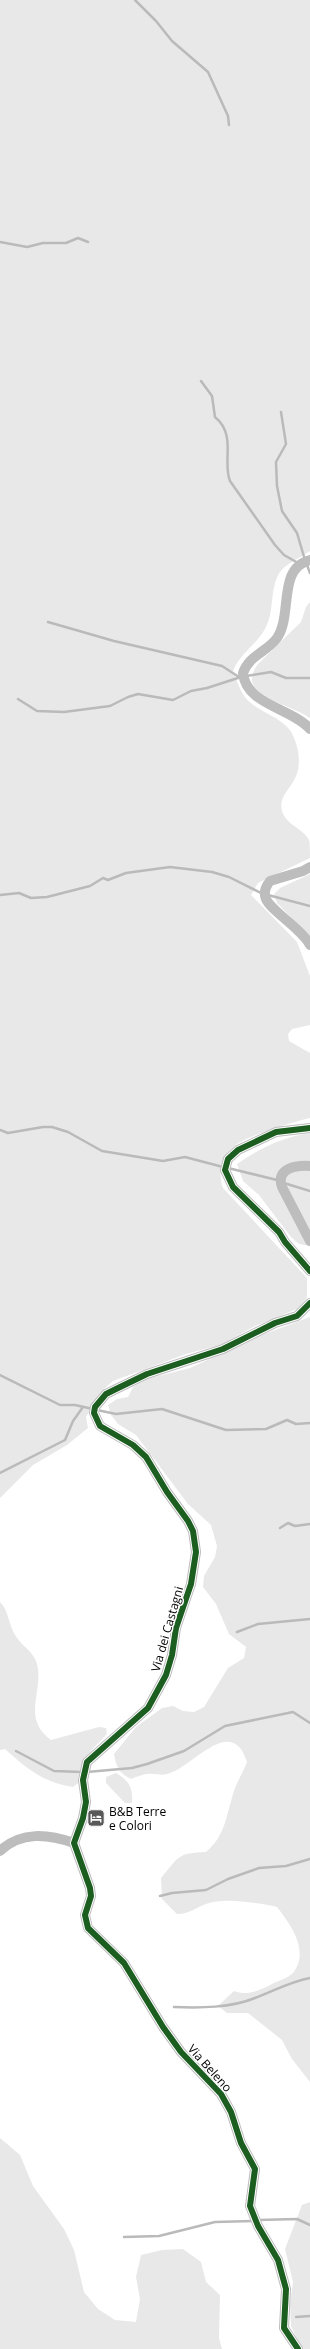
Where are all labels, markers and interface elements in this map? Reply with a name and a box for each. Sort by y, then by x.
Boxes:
street label: Via dei Castagni [147,1584,187,1674]
place label: B&B Terre e Colori [109,1803,167,1834]
hotel icon: B&B Terre e Colori [86,1808,106,1828]
street label: Via Beleno [184,2040,236,2096]

